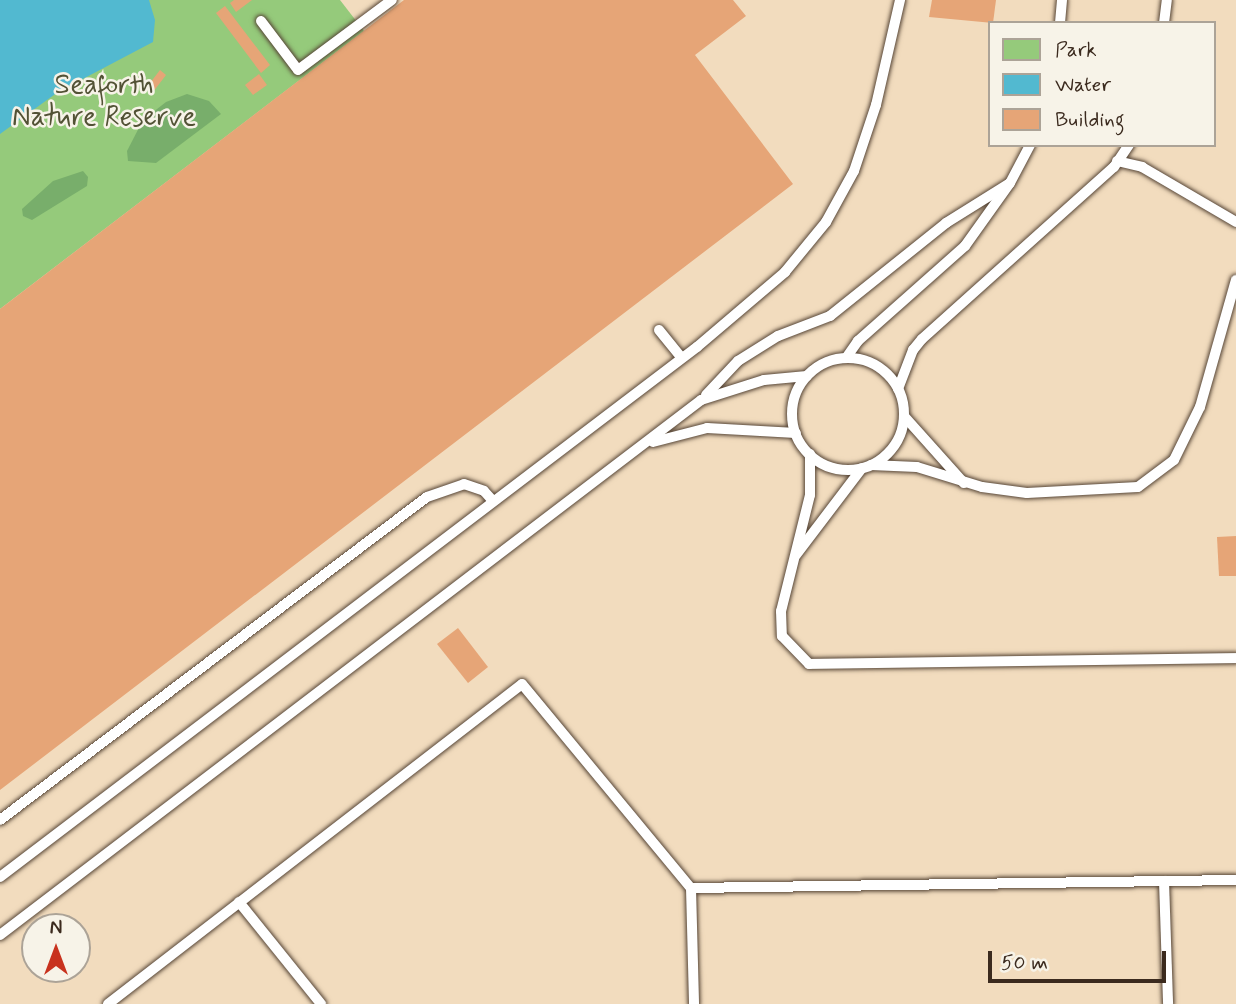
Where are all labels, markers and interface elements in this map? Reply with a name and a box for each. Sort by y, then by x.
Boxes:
legend [988,21,1215,147]
text: Park [1055,36,1097,64]
park label: Seaforth Nature Reserve [11,69,197,135]
text: Water [1055,71,1111,99]
text: Building [1055,106,1125,134]
north arrow [21,913,91,983]
text: N [50,916,62,941]
scale bar [991,937,1170,981]
text: 50 m [1001,949,1048,977]

